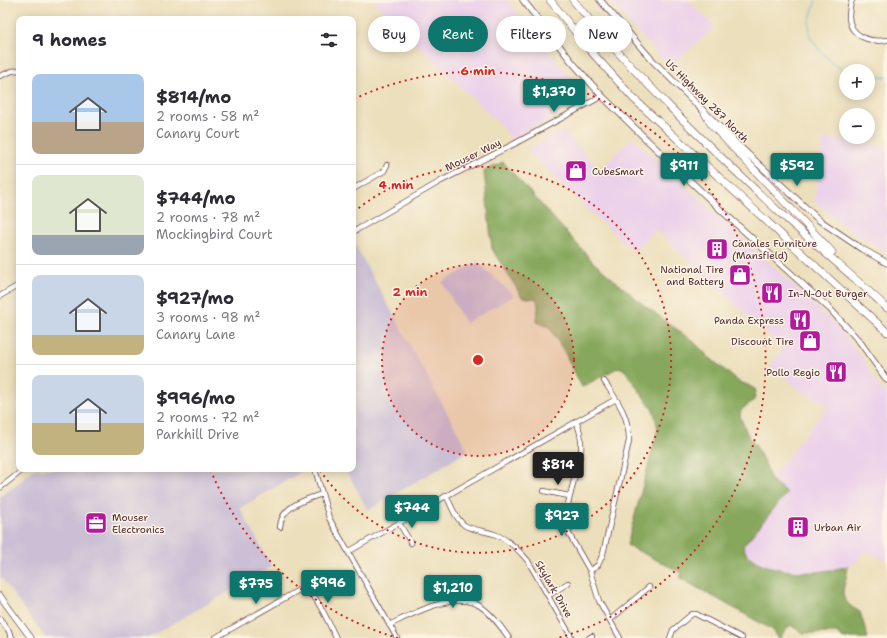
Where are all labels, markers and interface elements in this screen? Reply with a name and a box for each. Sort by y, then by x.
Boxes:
chip: Buy [368,16,420,52]
chip: Rent [428,16,488,52]
chip: Filters [496,16,566,52]
chip: New [574,16,632,52]
text: 9 homes [32,29,107,51]
icon: filters [318,29,340,51]
street label: US Highway 287 North [662,56,752,146]
text: 6 min [461,63,496,79]
map controls [839,64,875,144]
button: + [839,64,875,100]
pin: $1,370 [521,79,587,113]
text: $1,370 [532,83,576,100]
text: $814/mo [156,86,231,108]
icon: home [64,90,112,138]
text: 2 rooms · 58 m² [156,108,259,125]
button: − [839,108,875,144]
text: Canary Court [156,125,240,142]
street label: Mouser Way [443,136,503,174]
pin: $911 [660,153,708,187]
pin: $592 [773,153,821,187]
text: $911 [670,157,698,174]
text: $592 [780,157,814,174]
shop icon: CubeSmart [563,158,589,184]
place label: CubeSmart [592,165,644,178]
text: 4 min [379,177,414,193]
text: $744/mo [156,187,235,209]
icon: home [64,191,112,239]
text: 2 rooms · 78 m² [156,209,260,226]
text: Mockingbird Court [156,226,273,243]
building icon: Canales Furniture (Mansfield) [704,236,730,262]
place label: Canales Furniture (Mansfield) [732,237,817,262]
shop icon: National Tire and Battery [727,262,753,288]
place label: National Tire and Battery [660,263,724,288]
restaurant icon: In-N-Out Burger [759,280,785,306]
text: 2 min [393,284,428,300]
text: $927/mo [156,287,234,309]
place label: In-N-Out Burger [788,287,868,300]
icon: home [64,291,112,339]
restaurant icon: Panda Express [787,307,813,333]
text: 3 rooms · 98 m² [156,309,260,326]
place label: Panda Express [714,314,784,327]
text: Canary Lane [156,326,236,343]
shop icon: Discount Tire [797,328,823,354]
place label: Discount Tire [731,335,794,348]
centre of rings [471,353,485,367]
restaurant icon: Pollo Regio [823,359,849,385]
place label: Pollo Regio [766,366,820,379]
text: $996/mo [156,387,235,409]
icon: home [64,391,112,439]
text: 2 rooms · 72 m² [156,409,260,426]
text: Parkhill Drive [156,426,239,443]
pin: $814 [534,452,582,486]
text: $814 [542,456,574,473]
pin: $744 [388,495,436,529]
text: $744 [394,499,430,516]
pin: $927 [538,503,586,537]
text: $927 [545,507,579,524]
office icon: Mouser Electronics [83,510,109,536]
place label: Mouser Electronics [112,511,164,536]
building icon: Urban Air [785,514,811,540]
place label: Urban Air [814,521,861,534]
street label: Skylark Drive [532,558,576,620]
pin: $996 [304,570,352,604]
pin: $775 [232,571,280,605]
text: $996 [310,574,346,591]
text: $775 [239,575,273,592]
pin: $1,210 [420,575,486,609]
text: $1,210 [433,579,473,596]

